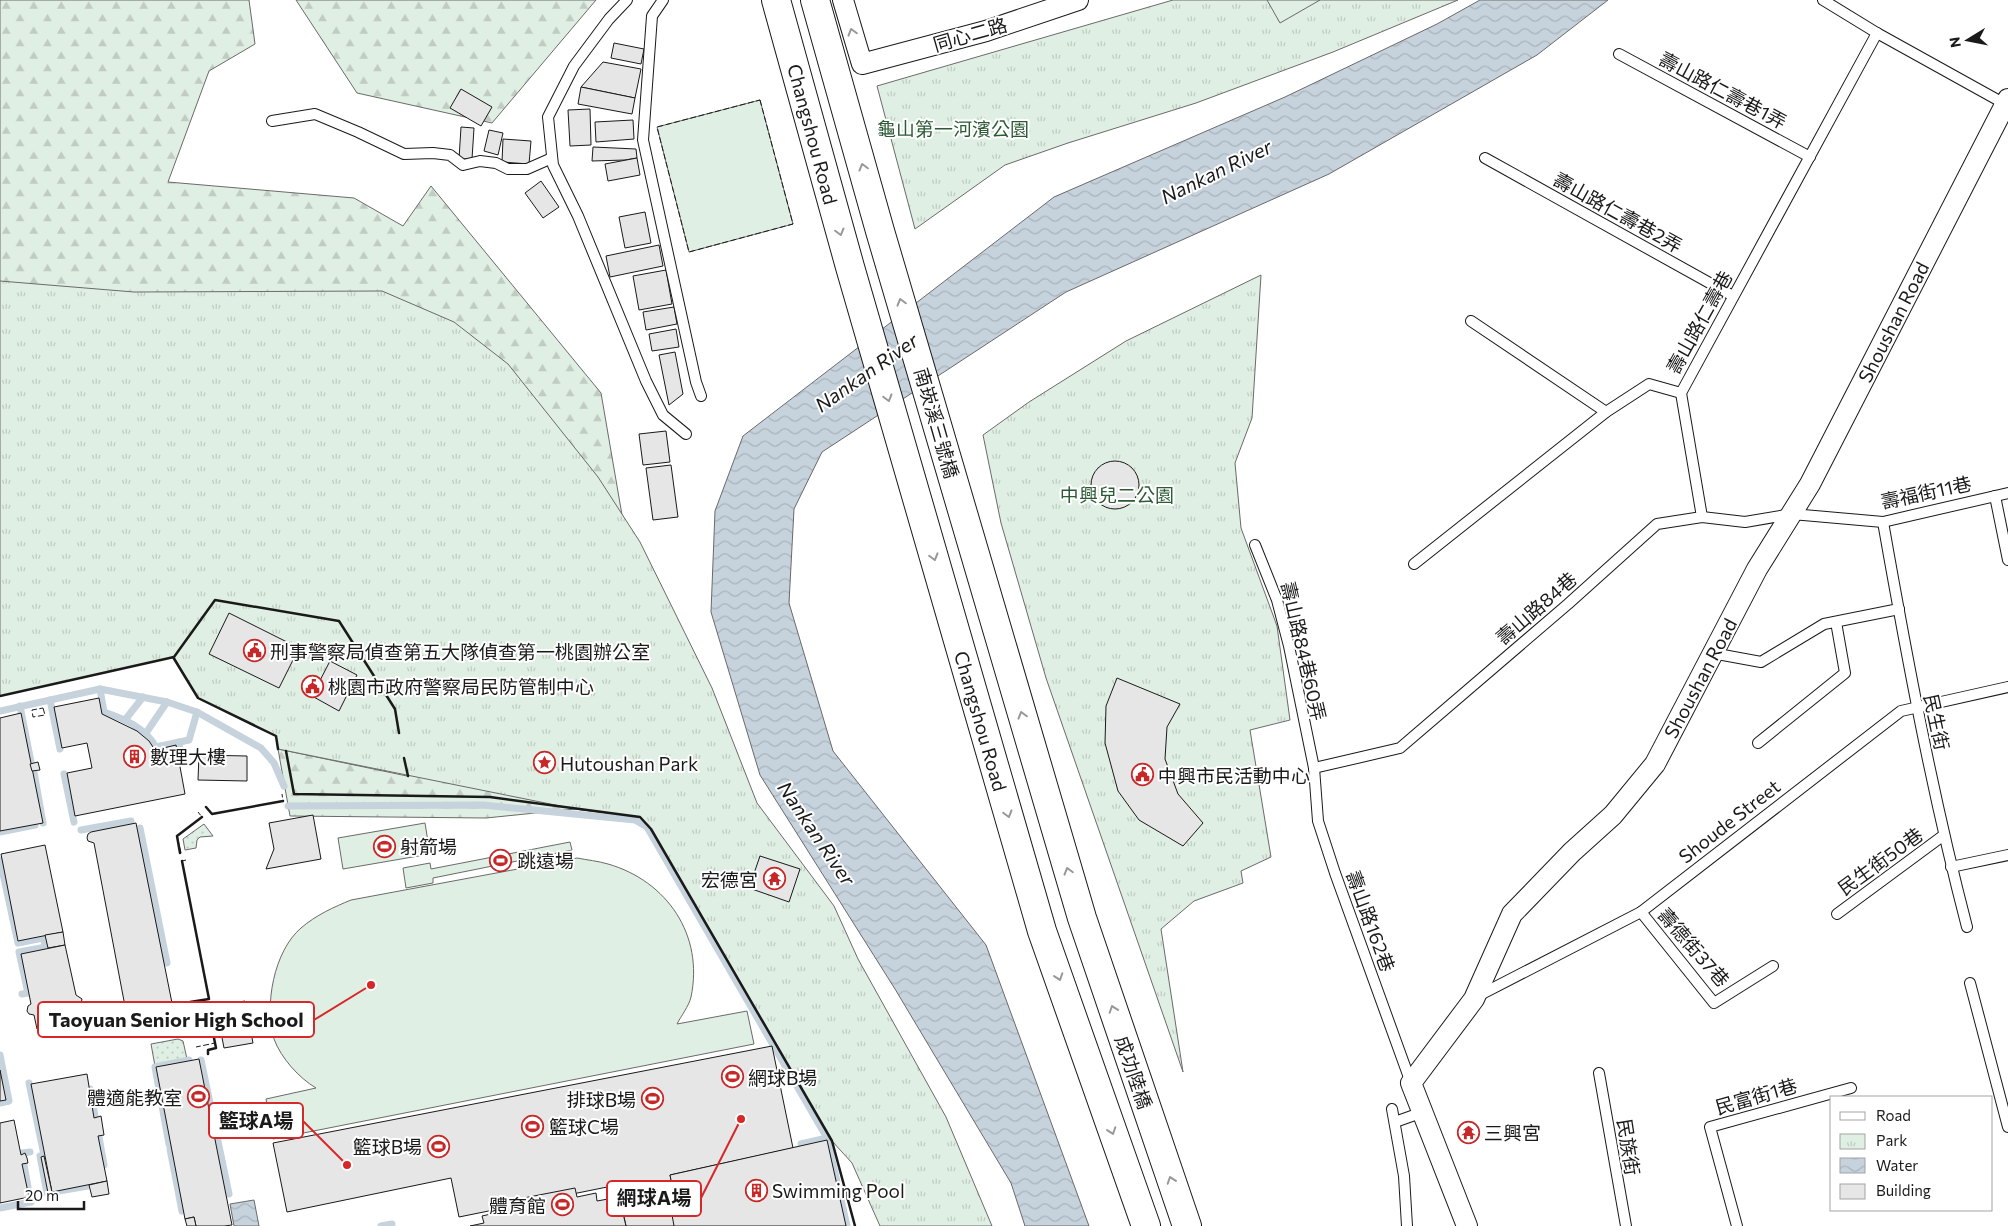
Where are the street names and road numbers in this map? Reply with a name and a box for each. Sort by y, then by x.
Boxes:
street label: 同心二路 [930,12,1010,56]
street label: 壽山路仁壽巷1弄 [1655,47,1791,133]
street label: Changshou Road [783,61,843,207]
street label: 壽山路仁壽巷2弄 [1550,167,1686,257]
street label: Shoushan Road [1853,258,1933,386]
street label: 壽山路仁壽巷 [1661,267,1737,377]
street label: 南崁溪三號橋 [910,365,964,481]
street label: 壽福街11巷 [1878,471,1974,513]
street label: 壽山路84巷 [1491,567,1581,649]
street label: 壽山路84巷60弄 [1277,579,1331,723]
street label: Shoushan Road [1659,614,1741,742]
street label: Changshou Road [950,648,1012,794]
street label: 民生街 [1920,692,1954,752]
street label: Shoude Street [1674,774,1784,868]
street label: 民生街50巷 [1833,823,1927,899]
street label: 壽山路162巷 [1342,867,1400,975]
street label: 壽德街37巷 [1654,903,1734,991]
street label: 成功陸橋 [1111,1032,1157,1112]
street label: 民富街1巷 [1712,1073,1800,1119]
street label: 民族街 [1613,1117,1645,1177]

